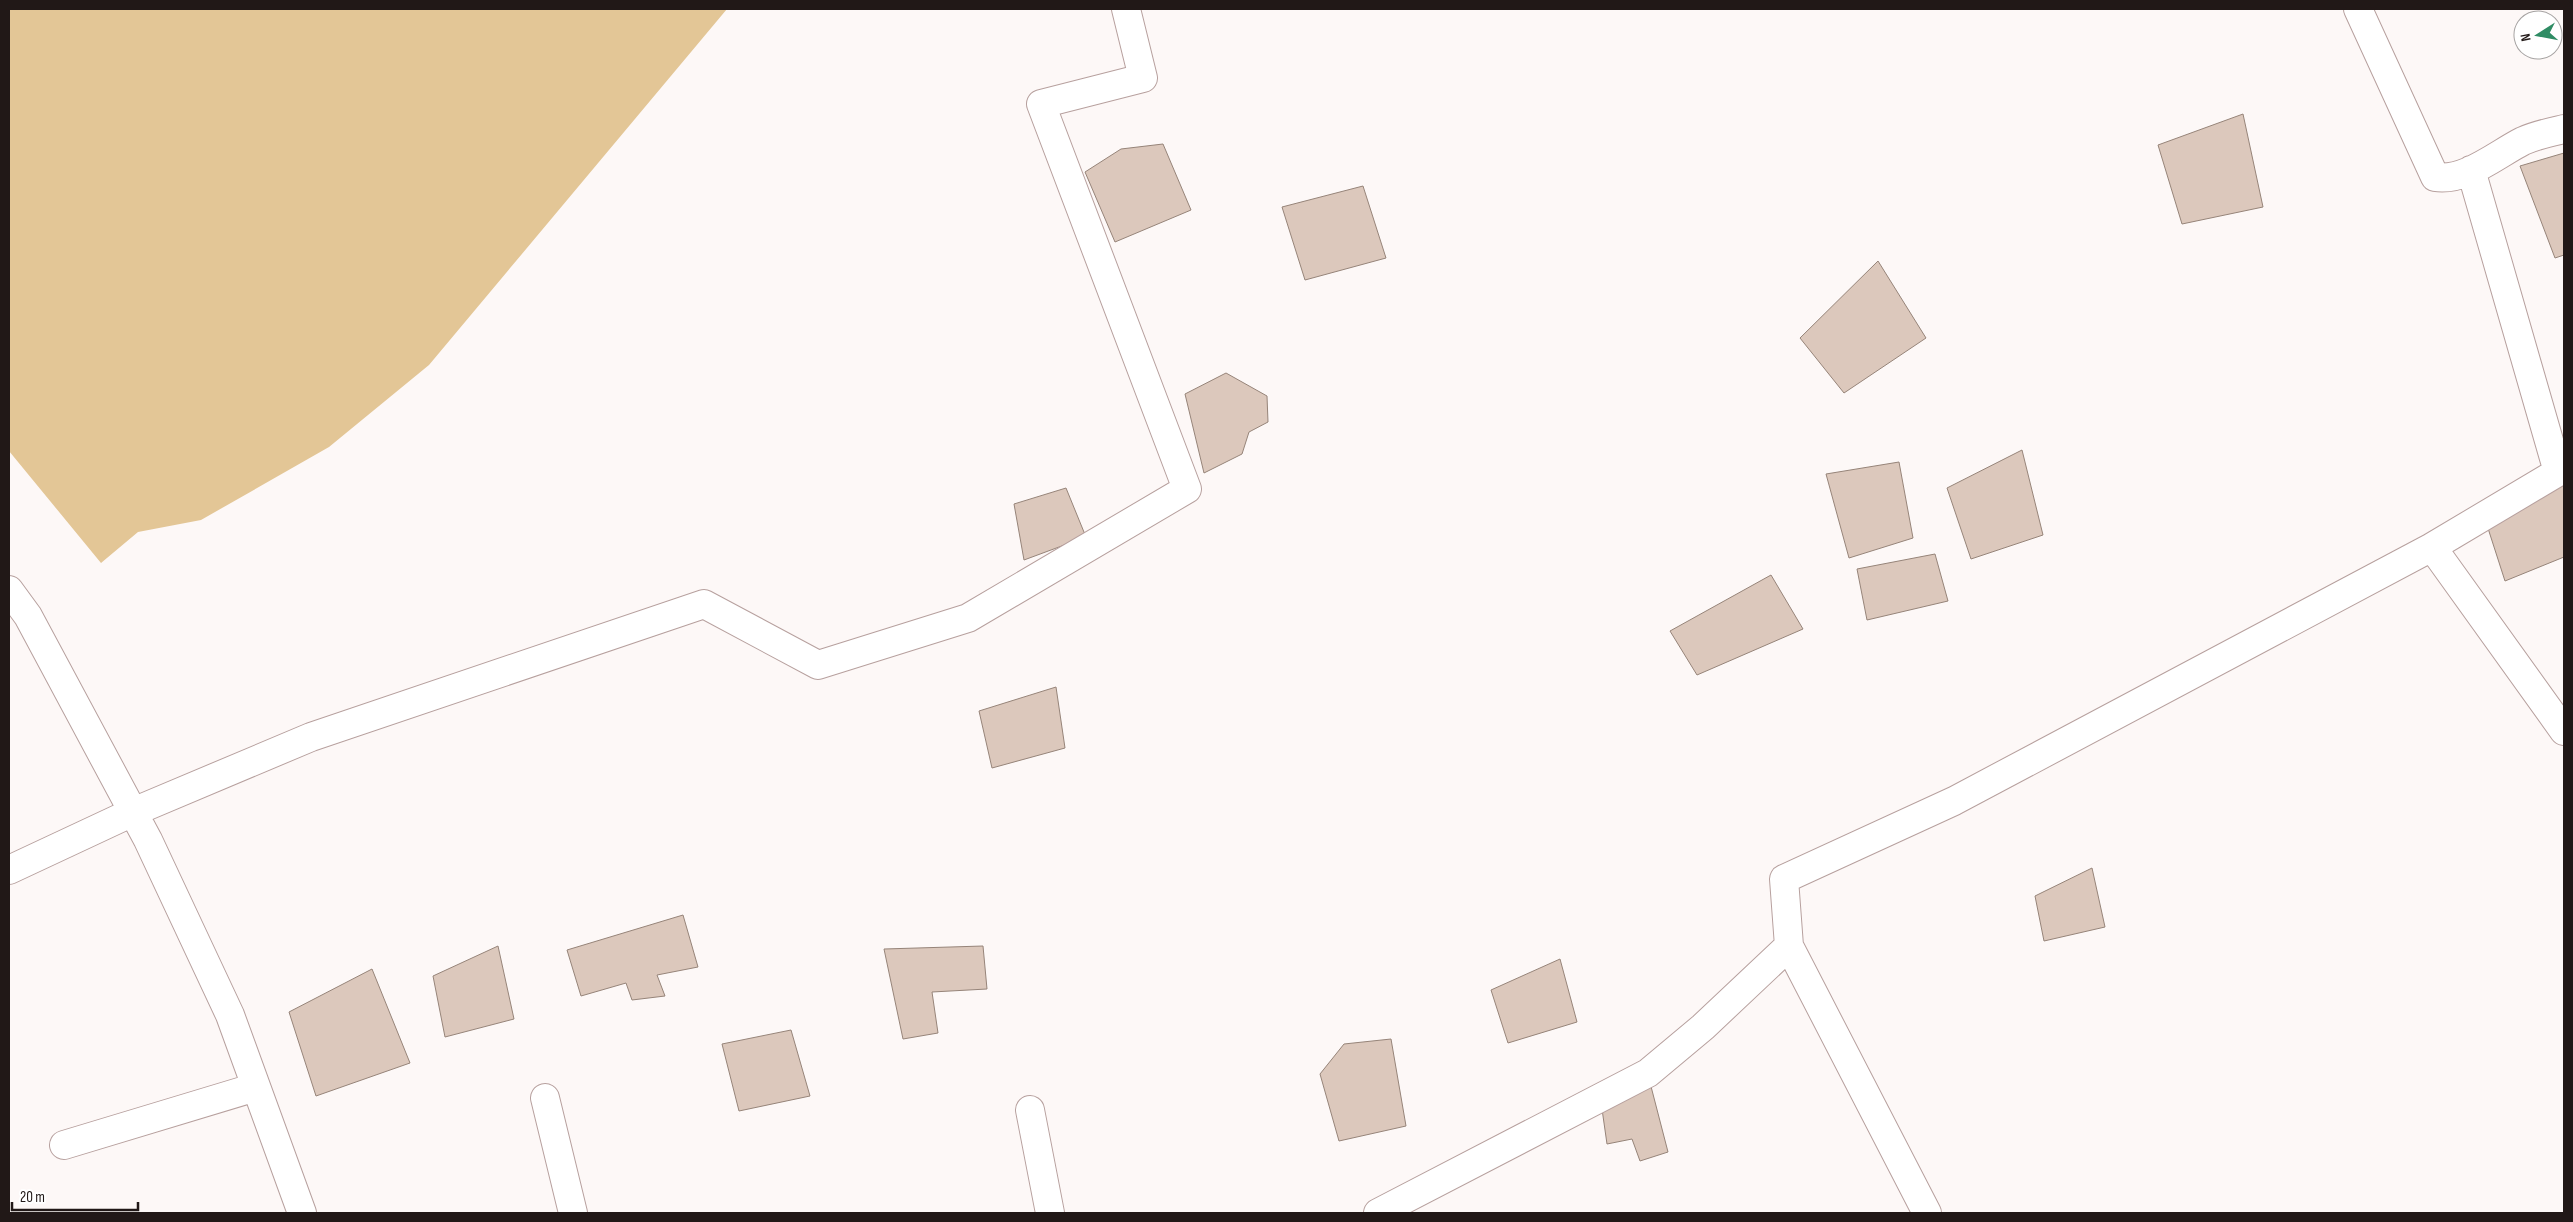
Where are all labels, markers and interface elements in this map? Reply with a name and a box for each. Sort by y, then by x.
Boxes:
north arrow [2513,10,2563,60]
text: N [2517,32,2535,43]
scale bar [12,1180,139,1212]
text: 20 m [20,1188,45,1207]

